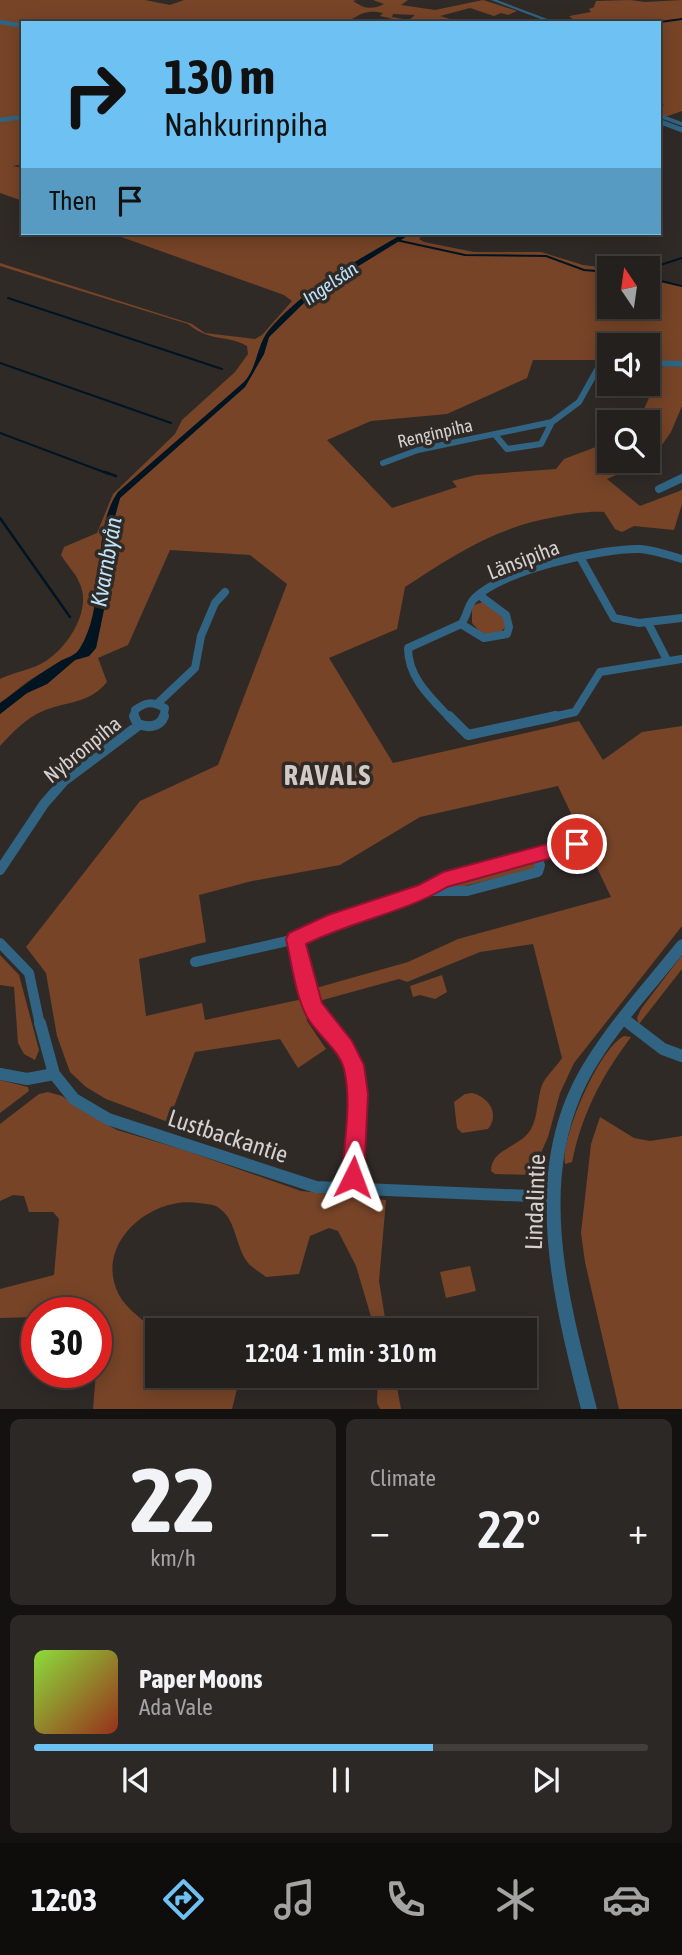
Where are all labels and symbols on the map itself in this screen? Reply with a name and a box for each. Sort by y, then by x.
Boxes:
north arrow [597,256,660,318]
water label: Ingelsån [299,257,361,309]
street label: Renginpiha [395,414,475,452]
water label: Kvarnbyån [85,515,127,609]
street label: Länsipiha [484,534,562,584]
street label: Nybronpiha [39,711,125,787]
district label: RAVALS [284,759,372,791]
pin [547,814,607,874]
street label: Lustbackantie [165,1104,291,1168]
position arrow [316,1140,390,1214]
street label: Lindalintie [520,1154,550,1250]
speed limit sign: 30 [21,1297,112,1388]

